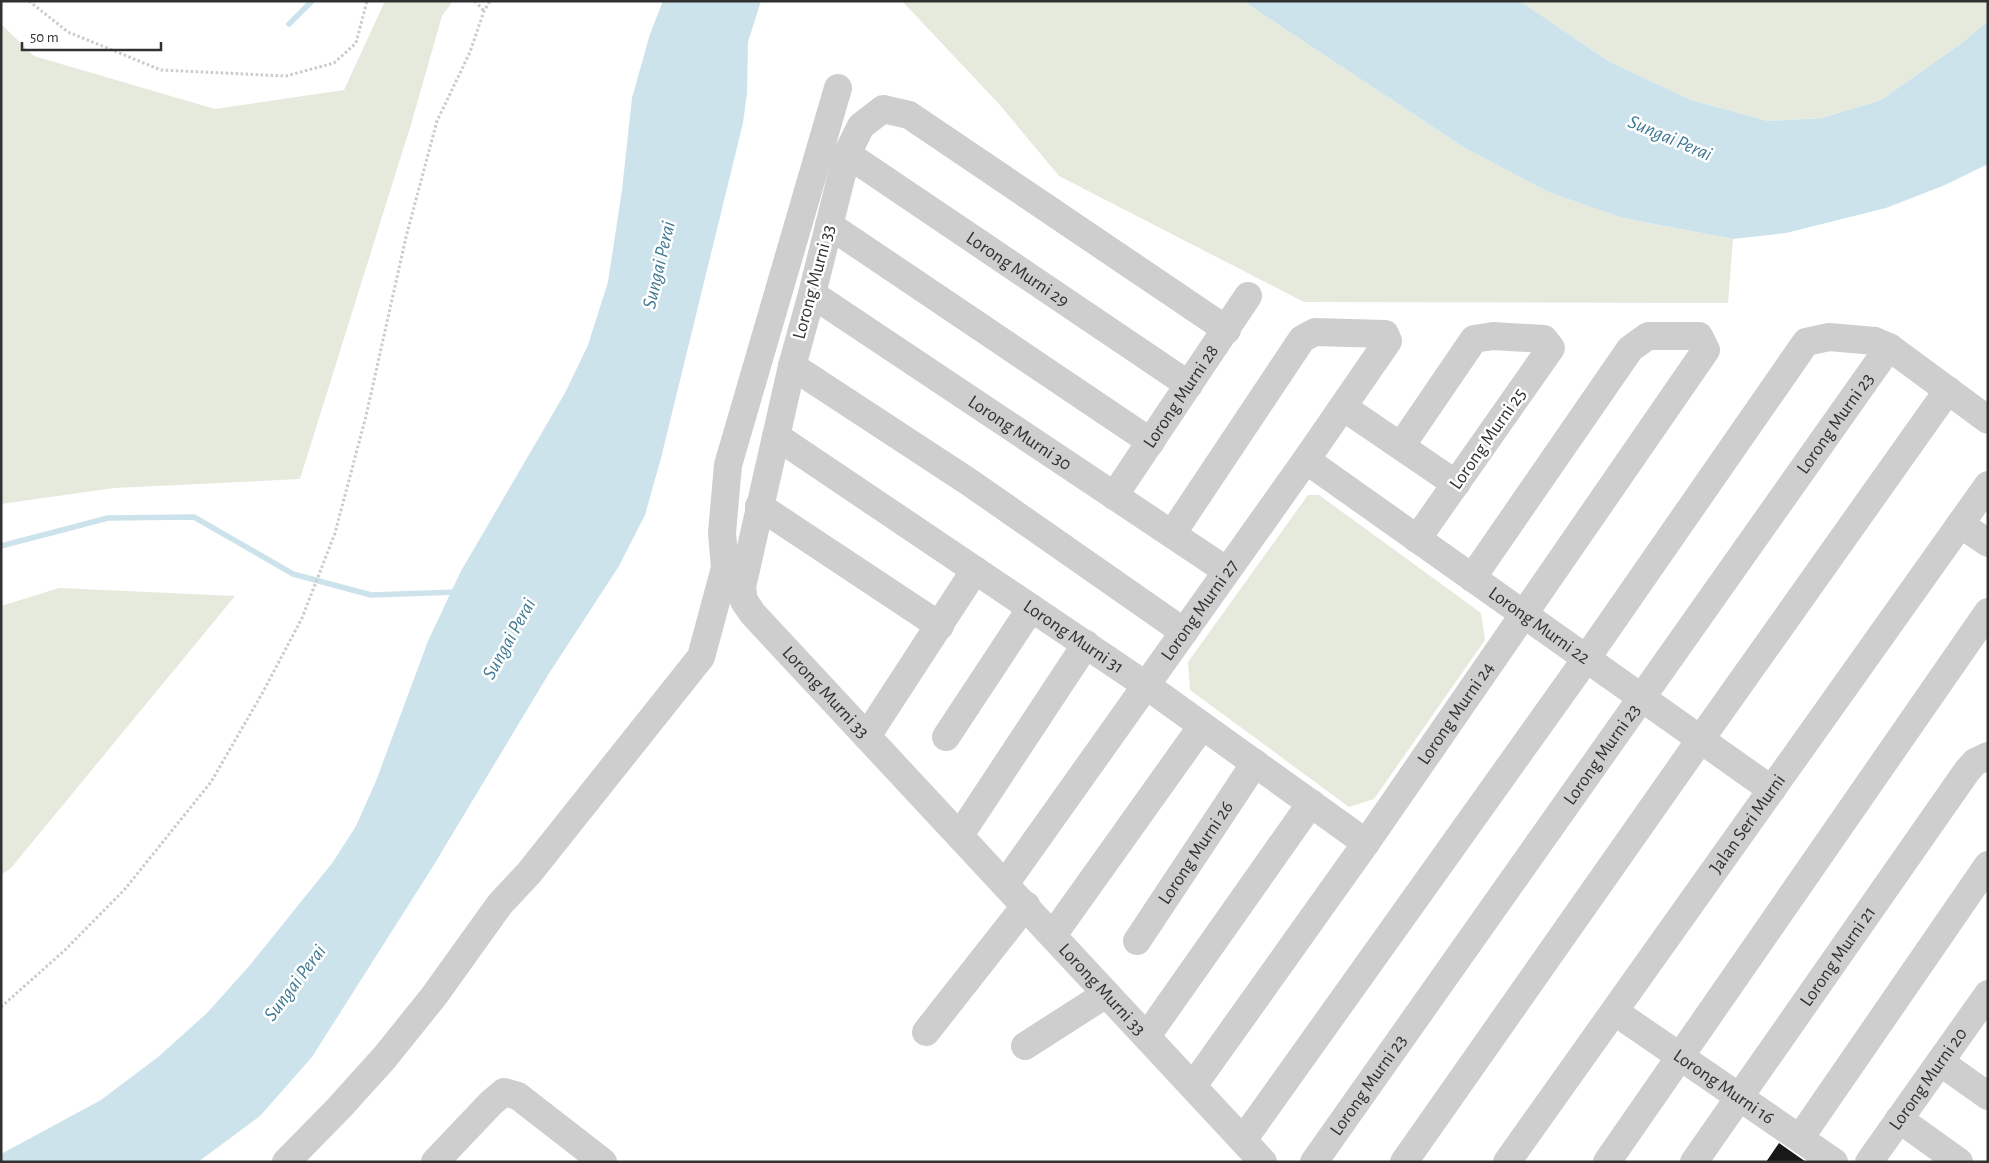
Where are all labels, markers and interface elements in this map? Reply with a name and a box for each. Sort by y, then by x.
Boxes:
scale bar [22,20,161,52]
text: 50 m [30,30,59,45]
water label: Sungai Perai [1625,111,1715,165]
water label: Sungai Perai [639,219,679,311]
street label: Lorong Murni 33 [790,223,838,341]
street label: Lorong Murni 29 [963,228,1073,311]
street label: Lorong Murni 28 [1140,341,1222,451]
street label: Lorong Murni 23 [1793,369,1877,477]
street label: Lorong Murni 25 [1446,385,1530,493]
street label: Lorong Murni 30 [965,392,1075,474]
street label: Lorong Murni 27 [1157,556,1242,664]
street label: Lorong Murni 22 [1485,583,1594,668]
water label: Sungai Perai [479,595,539,683]
street label: Lorong Murni 31 [1020,596,1127,677]
street label: Lorong Murni 33 [779,643,873,742]
street label: Lorong Murni 24 [1414,658,1497,768]
street label: Lorong Murni 23 [1560,700,1644,808]
street label: Jalan Seri Murni [1706,771,1789,877]
street label: Lorong Murni 26 [1155,797,1237,908]
street label: Lorong Murni 21 [1796,903,1879,1010]
street label: Lorong Murni 33 [1055,940,1149,1039]
water label: Sungai Perai [260,941,330,1025]
street label: Lorong Murni 20 [1885,1024,1971,1134]
street label: Lorong Murni 23 [1326,1031,1410,1139]
street label: Lorong Murni 16 [1670,1046,1778,1128]

